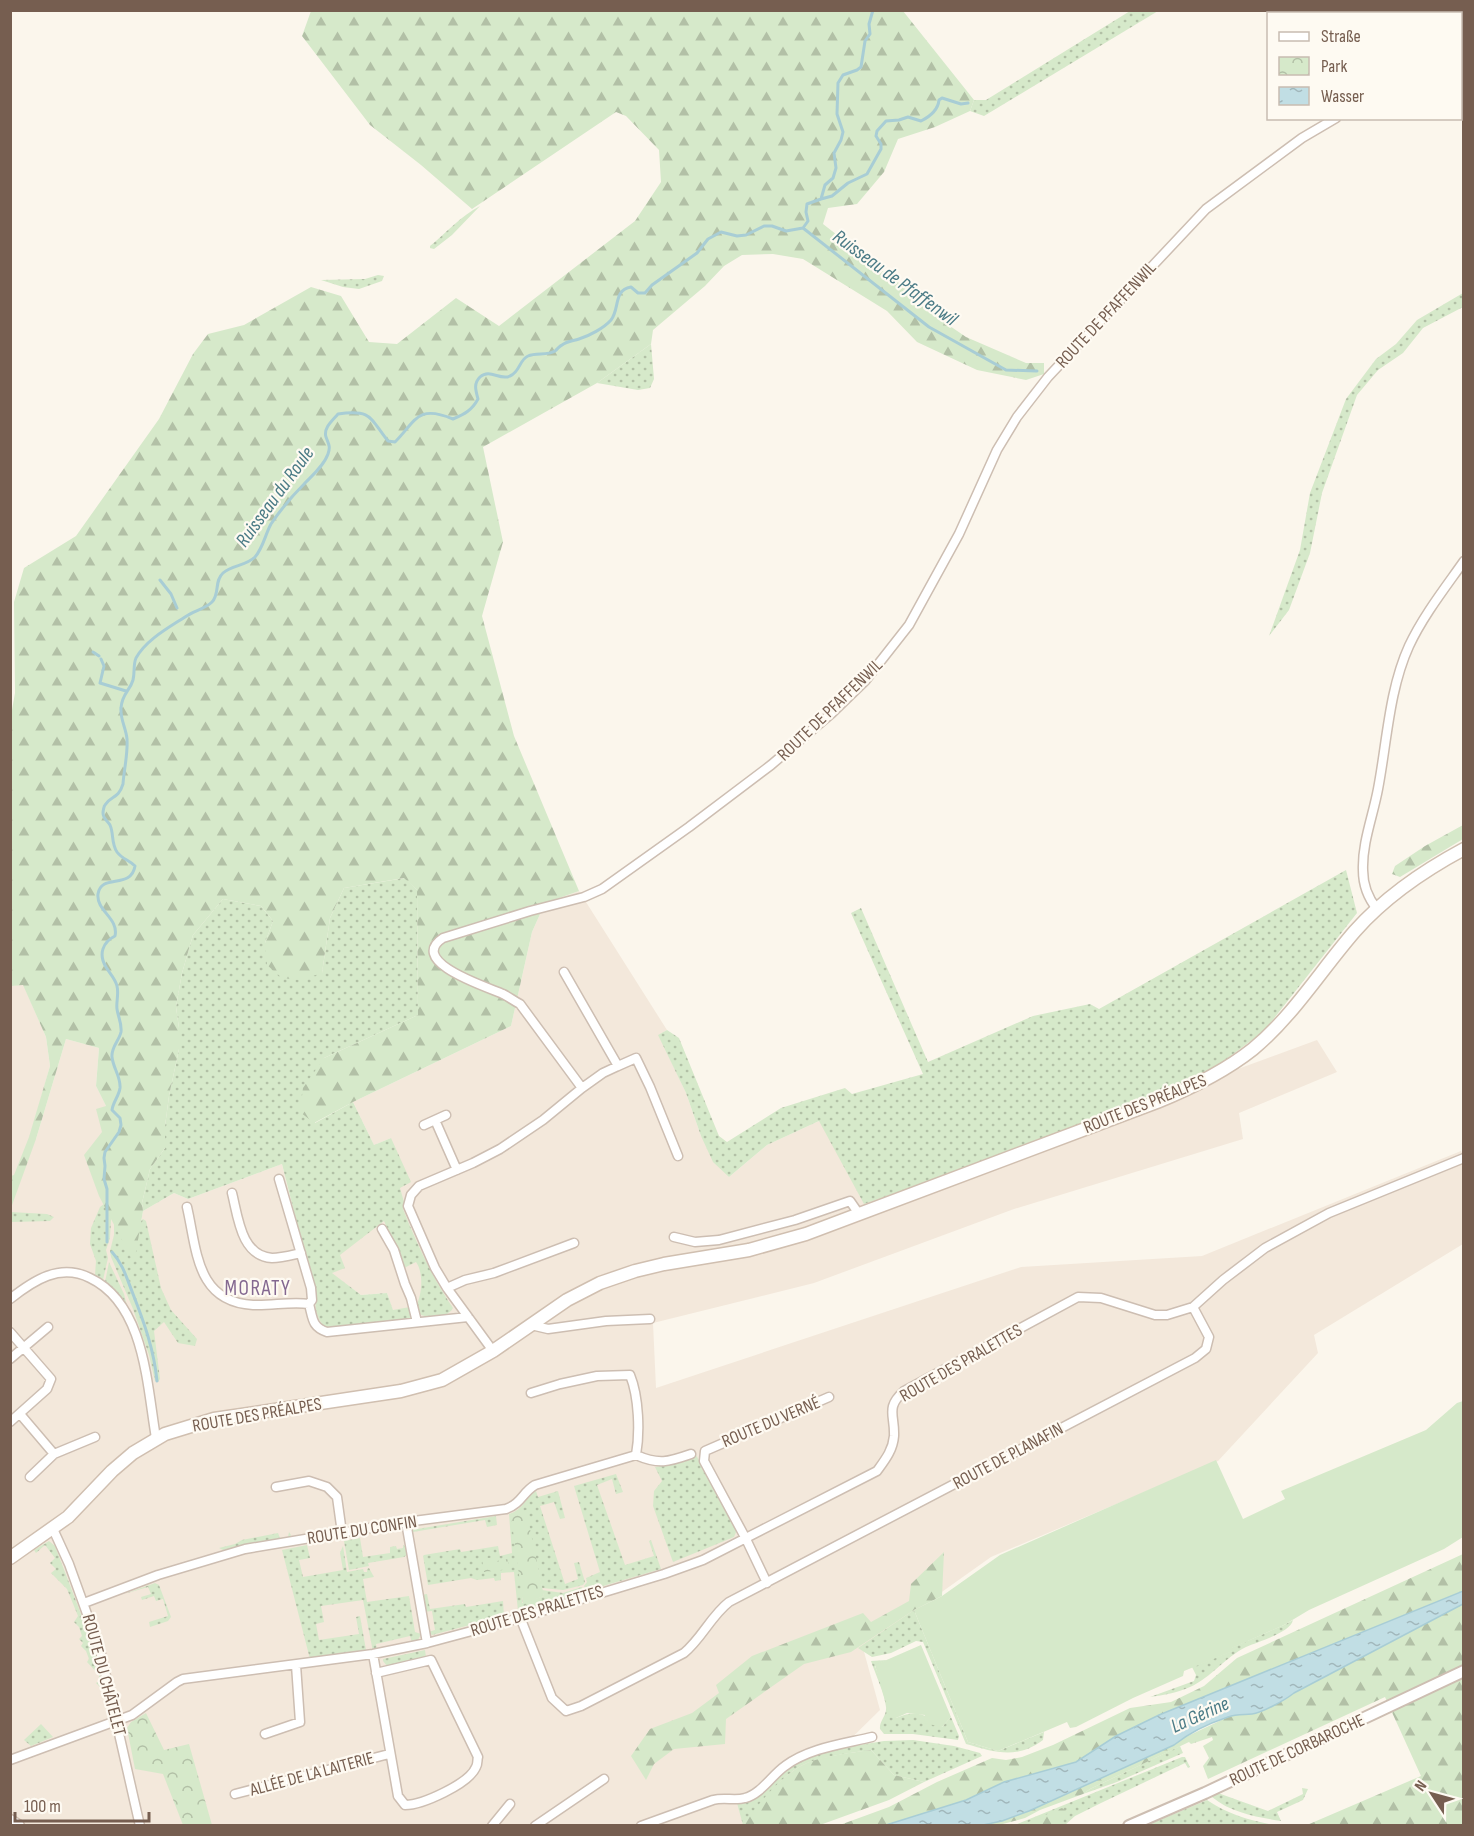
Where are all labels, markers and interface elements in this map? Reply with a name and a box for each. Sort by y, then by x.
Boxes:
legend [1267,12,1462,120]
text: Straße [1321,26,1361,47]
text: Park [1321,56,1347,77]
text: Wasser [1321,86,1364,107]
water label: Ruisseau de Pfaffenwil [828,225,963,332]
street label: ROUTE DE PFAFFENWIL [1051,257,1161,372]
water label: Ruisseau du Roule [231,442,320,552]
street label: ROUTE DE PFAFFENWIL [773,654,887,765]
street label: ROUTE DES PRÉALPES [1080,1070,1210,1138]
district label: MORATY [225,1276,291,1301]
street label: ROUTE DES PRALETTES [896,1319,1026,1407]
street label: ROUTE DU VERNÉ [719,1392,823,1452]
street label: ROUTE DES PRÉALPES [191,1393,323,1437]
street label: ROUTE DE PLANAFIN [949,1418,1067,1494]
street label: ROUTE DU CONFIN [306,1511,418,1549]
street label: ROUTE DES PRALETTES [468,1581,606,1641]
street label: ROUTE DU CHÂTELET [78,1612,130,1738]
water label: La Gérine [1167,1691,1233,1738]
street label: ROUTE DE CORBAROCHE [1226,1710,1368,1790]
street label: ALLÉE DE LA LAITERIE [247,1747,376,1801]
north arrow [1402,1764,1462,1824]
text: N [1411,1777,1431,1795]
scale bar [15,1785,148,1823]
text: 100 m [24,1796,61,1817]

